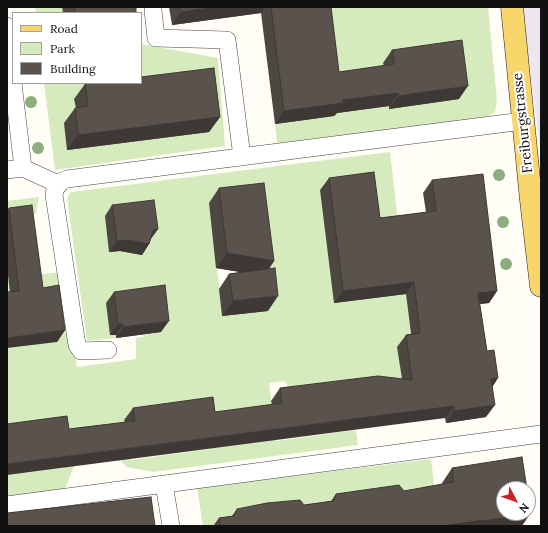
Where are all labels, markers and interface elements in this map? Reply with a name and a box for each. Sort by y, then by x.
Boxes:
legend [12,12,142,84]
text: Road [50,21,78,36]
text: Park [50,41,75,56]
text: Building [50,61,96,76]
street label: Freiburgstrasse [509,72,537,174]
north arrow [496,481,536,521]
text: N [516,500,532,516]

